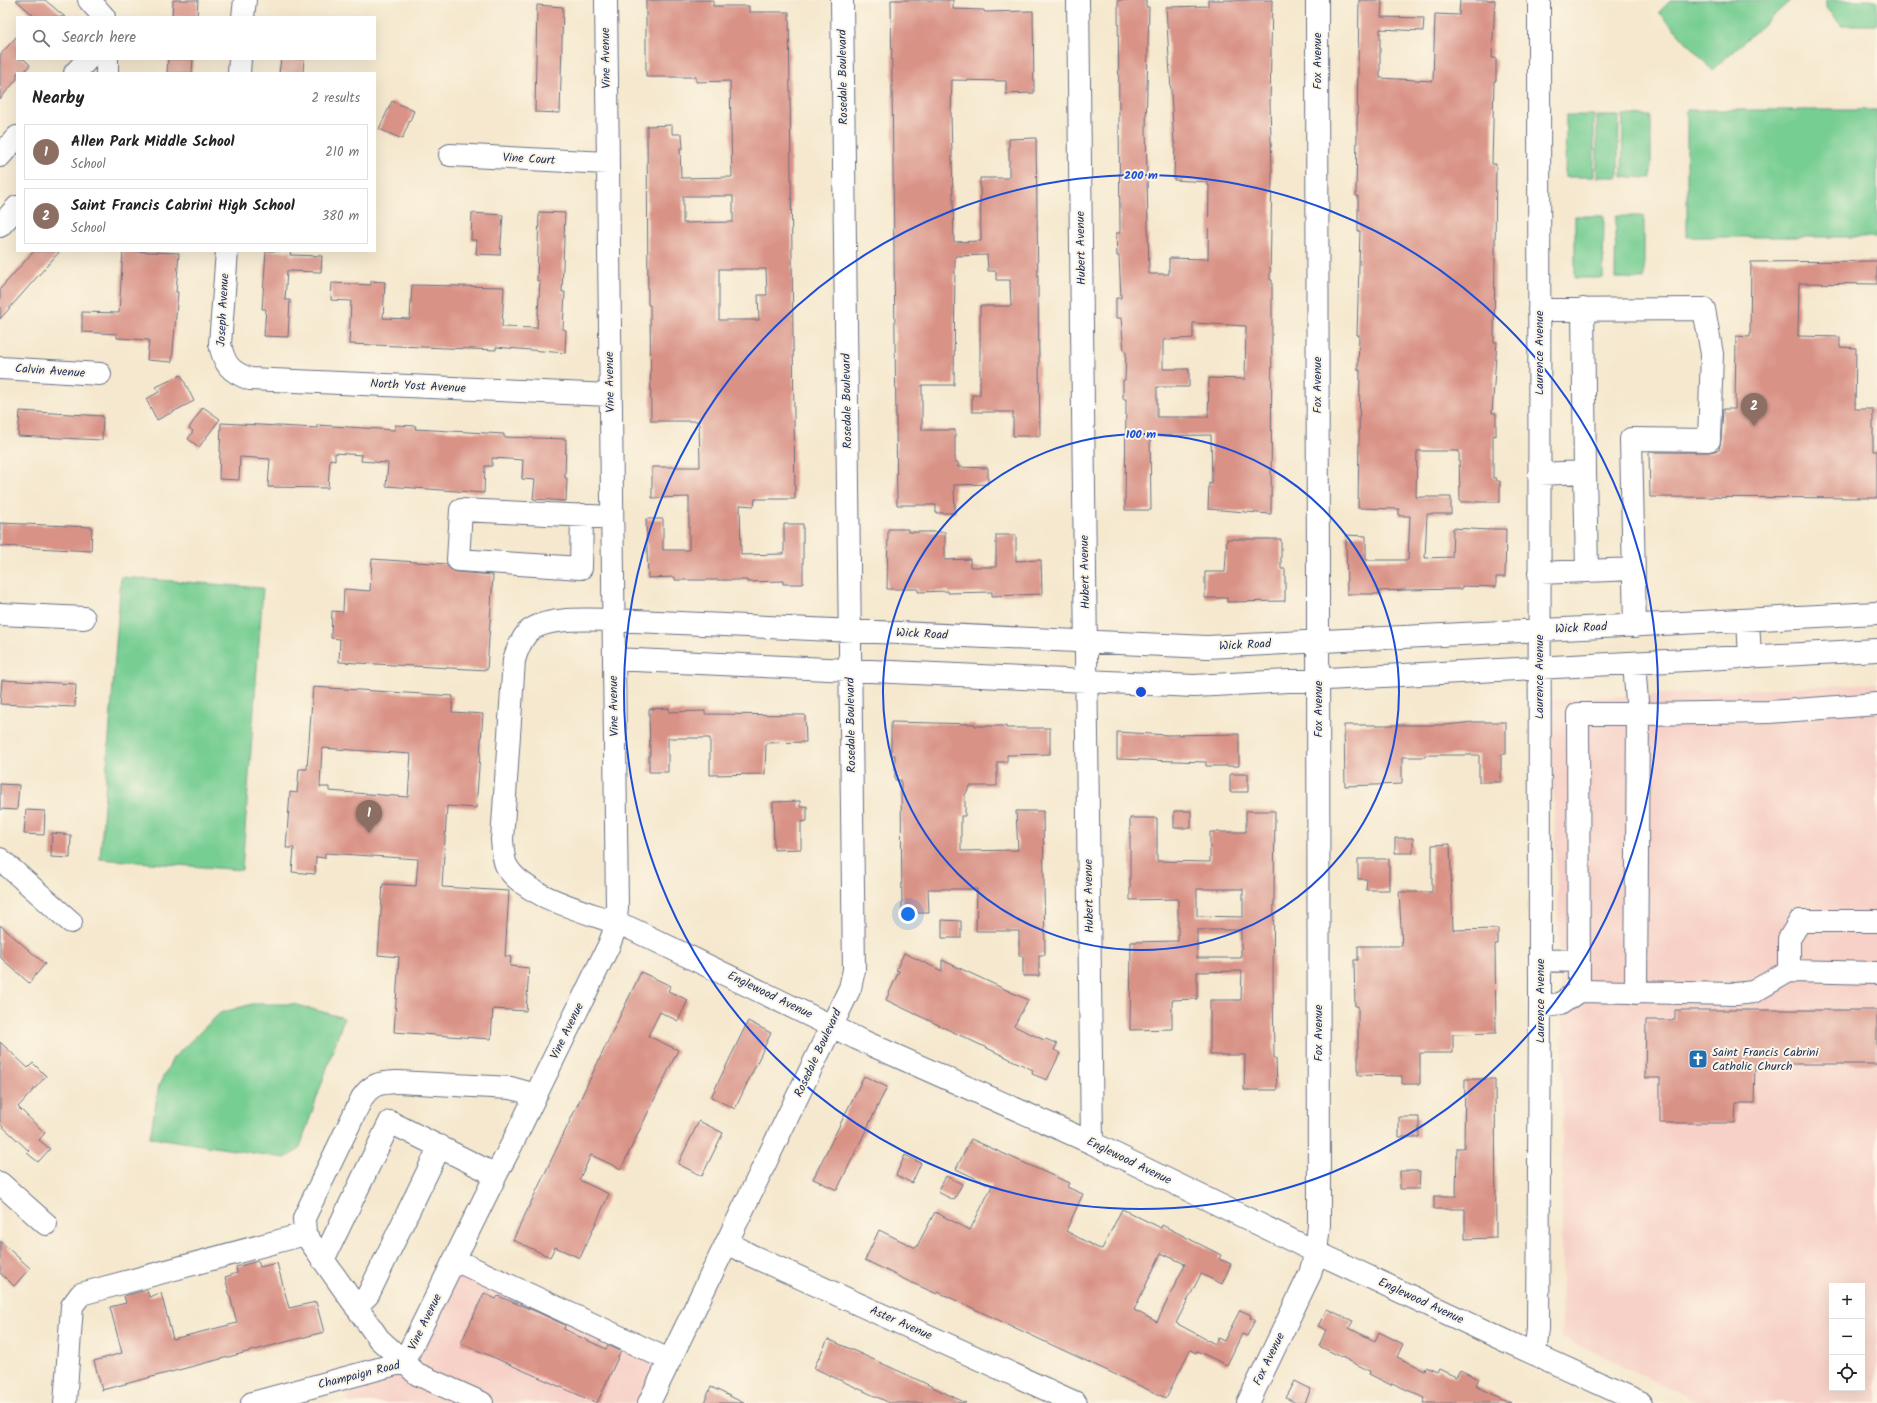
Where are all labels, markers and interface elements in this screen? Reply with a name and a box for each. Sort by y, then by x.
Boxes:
search box [16,16,376,60]
text: Search here [62,26,136,50]
icon: search [30,27,52,49]
street label: Vine Avenue [596,27,616,89]
street label: Rosedale Boulevard [833,28,853,125]
street label: Fox Avenue [1308,32,1327,89]
text: Nearby [32,85,84,112]
text: 2 results [312,88,360,109]
text: Allen Park Middle School [71,130,235,154]
text: 1 [44,142,48,163]
text: 210 m [325,142,359,163]
street label: Vine Court [502,148,556,170]
text: School [71,154,106,175]
text: 200 m [1124,166,1158,185]
text: Saint Francis Cabrini High School [71,194,295,218]
text: 2 [42,206,50,227]
text: 380 m [322,206,359,227]
street label: Hubert Avenue [1071,210,1091,285]
text: School [71,218,106,239]
street label: Joseph Avenue [212,272,234,347]
street label: Laurence Avenue [1530,310,1549,395]
street label: Vine Avenue [600,351,620,413]
street label: Rosedale Boulevard [837,352,857,449]
street label: Fox Avenue [1308,356,1327,413]
street label: Calvin Avenue [14,359,86,383]
street label: North Yost Avenue [370,374,467,398]
pin: 2 [1741,393,1767,426]
text: 100 m [1126,425,1156,444]
street label: Hubert Avenue [1075,534,1095,609]
street label: Wick Road [1554,617,1609,639]
street label: Wick Road [895,623,950,645]
street label: Wick Road [1218,634,1273,656]
street label: Laurence Avenue [1530,634,1549,719]
street label: Vine Avenue [604,675,624,737]
street label: Rosedale Boulevard [841,676,861,773]
street label: Fox Avenue [1309,680,1328,737]
centre of rings [1134,685,1148,699]
pin: 1 [356,800,382,833]
street label: Hubert Avenue [1079,858,1099,933]
your location [898,904,918,924]
street label: Laurence Avenue [1531,958,1550,1043]
street label: Englewood Avenue [724,966,816,1024]
street label: Vine Avenue [545,999,589,1063]
street label: Fox Avenue [1309,1004,1328,1061]
street label: Rosedale Boulevard [789,1005,847,1100]
place label: Saint Francis Cabrini Catholic Church [1712,1043,1819,1076]
church icon: Saint Francis Cabrini Catholic Church [1687,1048,1709,1070]
street label: Englewood Avenue [1083,1132,1175,1190]
street label: Englewood Avenue [1375,1273,1467,1329]
map controls [1829,1283,1865,1391]
button: + [1829,1283,1865,1319]
street label: Vine Avenue [403,1290,447,1354]
street label: Aster Avenue [867,1301,936,1345]
button: − [1829,1319,1865,1355]
street label: Fox Avenue [1248,1329,1290,1389]
street label: Champaign Road [316,1355,403,1394]
button: locate [1829,1355,1865,1391]

